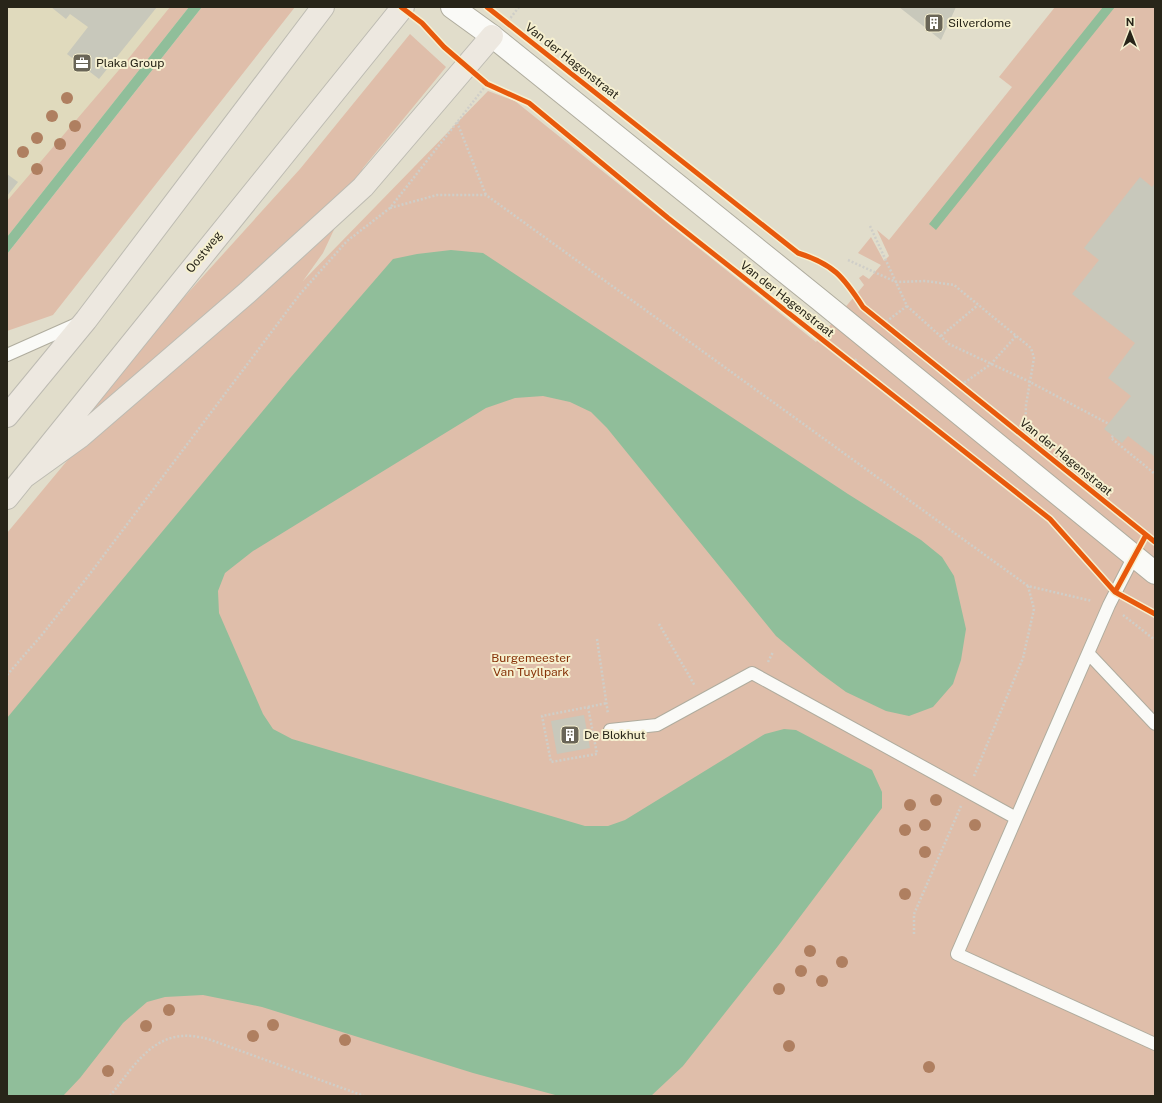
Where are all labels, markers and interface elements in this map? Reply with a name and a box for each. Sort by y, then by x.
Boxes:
building icon: Silverdome [923,12,945,34]
north arrow [1110,12,1150,52]
place label: Silverdome [948,16,1011,30]
text: N [1126,16,1134,28]
street label: Van der Hagenstraat [522,20,622,102]
office icon: Plaka Group [71,52,93,74]
place label: Plaka Group [96,56,164,70]
street label: Oostweg [183,228,225,276]
street label: Van der Hagenstraat [737,258,837,340]
street label: Van der Hagenstraat [1017,415,1115,499]
park label: Burgemeester Van Tuyllpark [491,651,571,679]
building icon: De Blokhut [559,724,581,746]
place label: De Blokhut [584,728,646,742]

